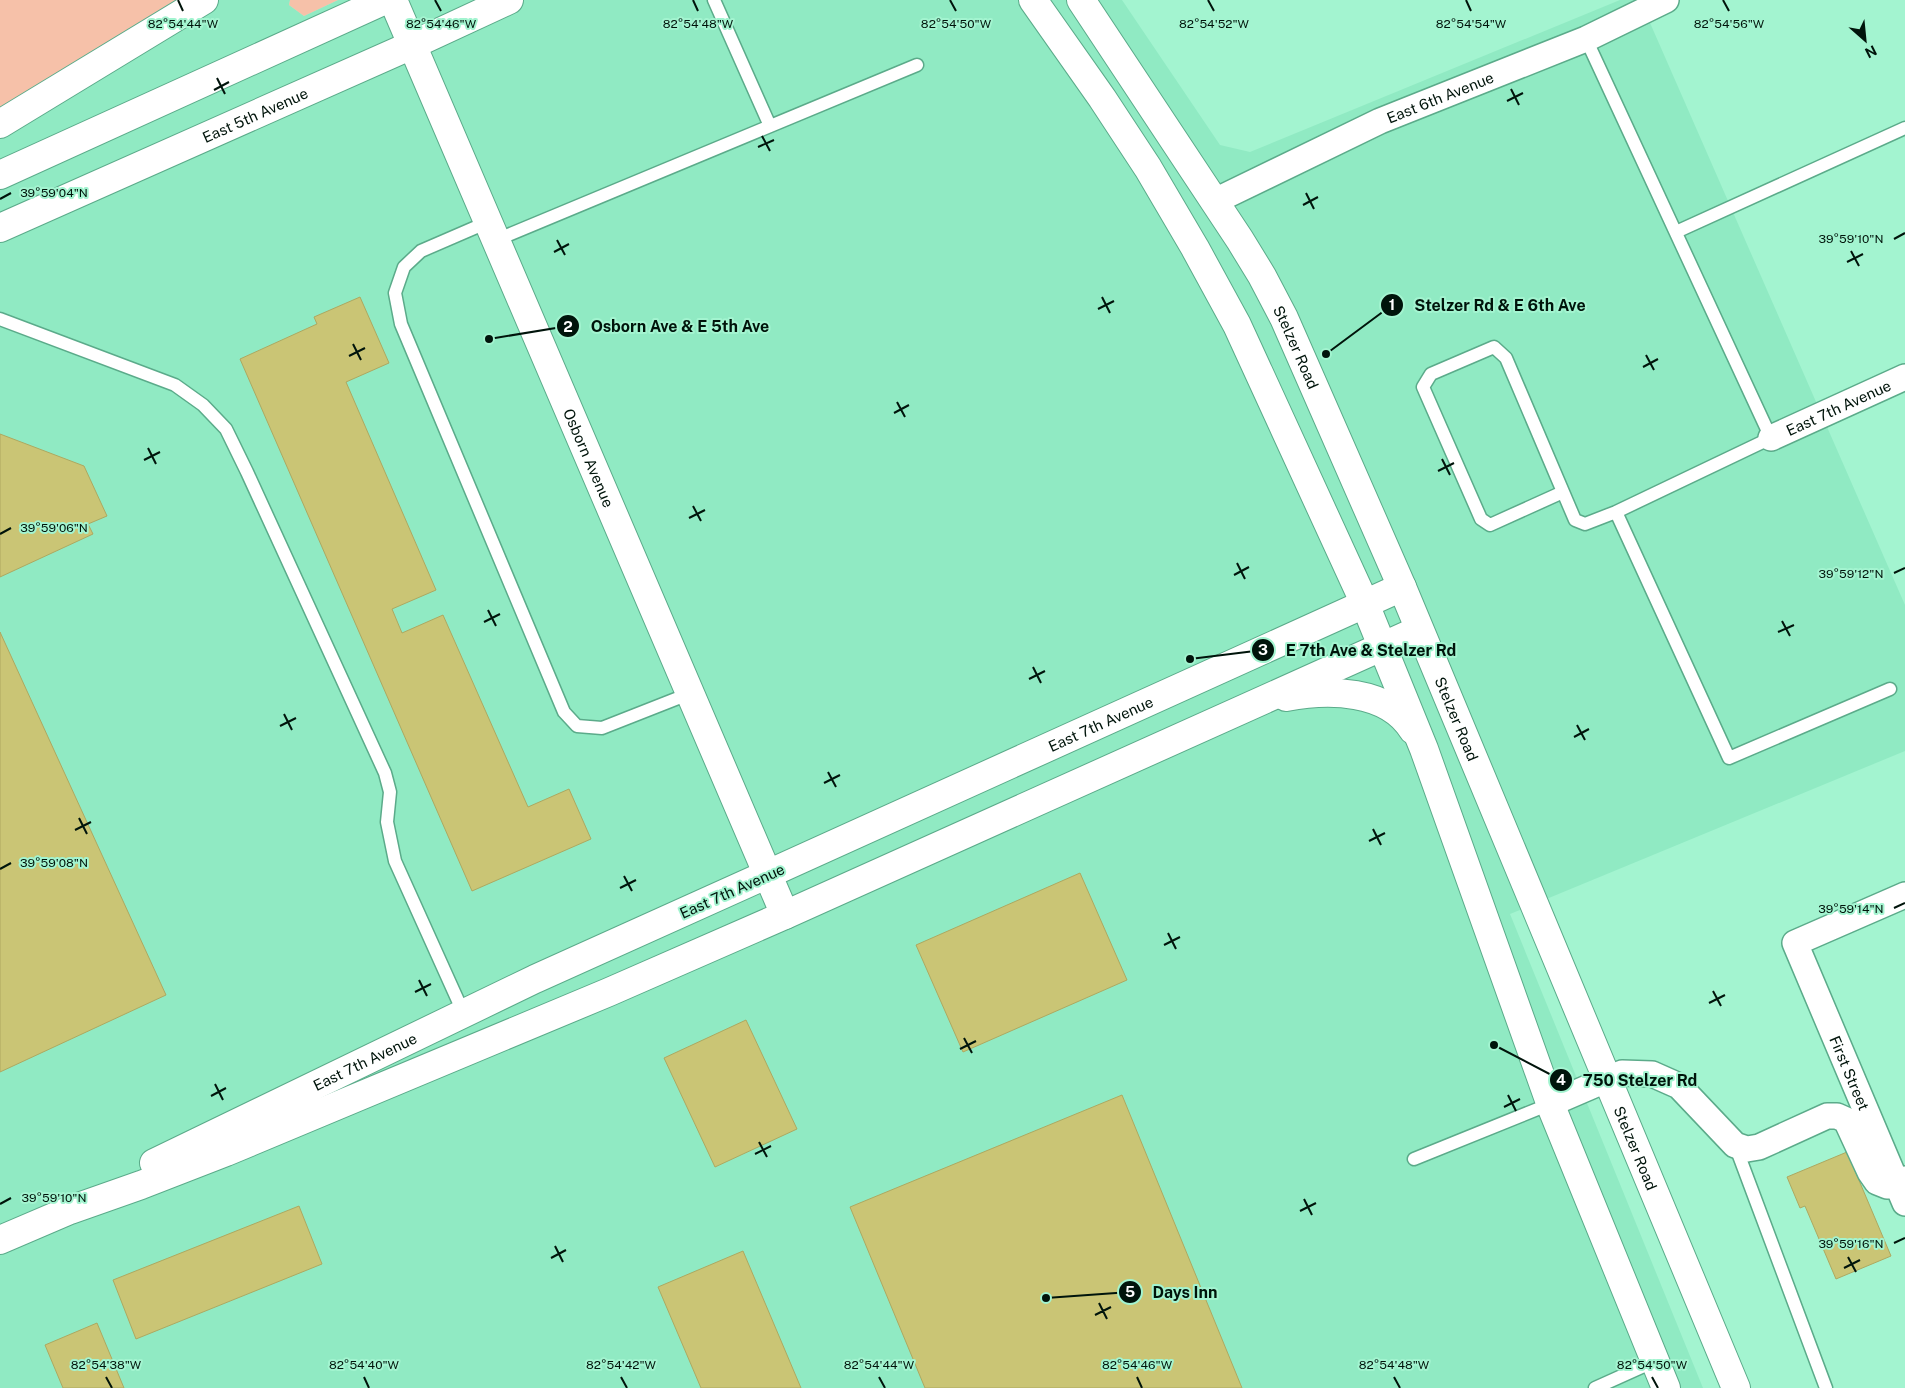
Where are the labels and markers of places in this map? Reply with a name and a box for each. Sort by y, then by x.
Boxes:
callout: Stelzer Rd & E 6th Ave [1380,290,1596,321]
callout: Osborn Ave & E 5th Ave [556,311,780,342]
callout: E 7th Ave & Stelzer Rd [1251,635,1466,666]
callout: 750 Stelzer Rd [1548,1065,1707,1096]
callout: Days Inn [1117,1277,1227,1308]

